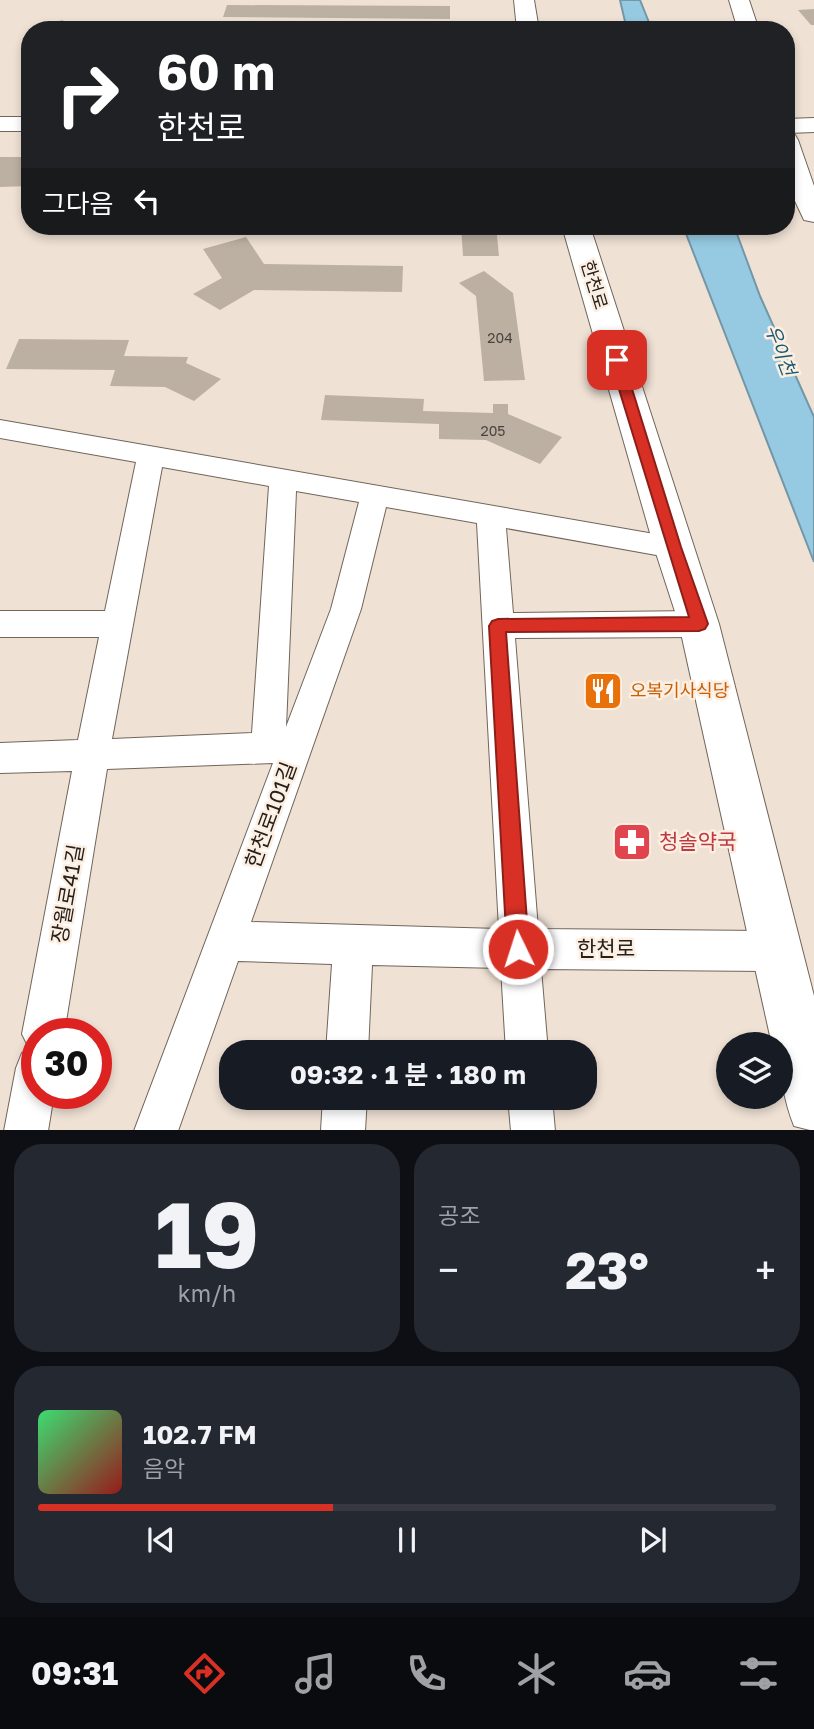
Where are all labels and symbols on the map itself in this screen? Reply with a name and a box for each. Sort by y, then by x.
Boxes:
street label: 한천로 [577,258,613,312]
water label: 우이천 [761,321,802,380]
house number: 204 [487,329,513,346]
pin [587,330,647,390]
house number: 205 [481,422,505,439]
restaurant icon: 오복기사식당 [582,670,624,712]
place label: 오복기사식당 [630,679,729,701]
street label: 한천로101길 [239,758,301,871]
pharmacy icon: 청솔약국 [611,821,653,863]
place label: 청솔약국 [659,828,736,854]
street label: 장월로41길 [46,842,89,945]
position arrow [481,912,555,986]
street label: 한천로 [577,935,635,961]
speed limit sign: 30 [21,1018,112,1109]

